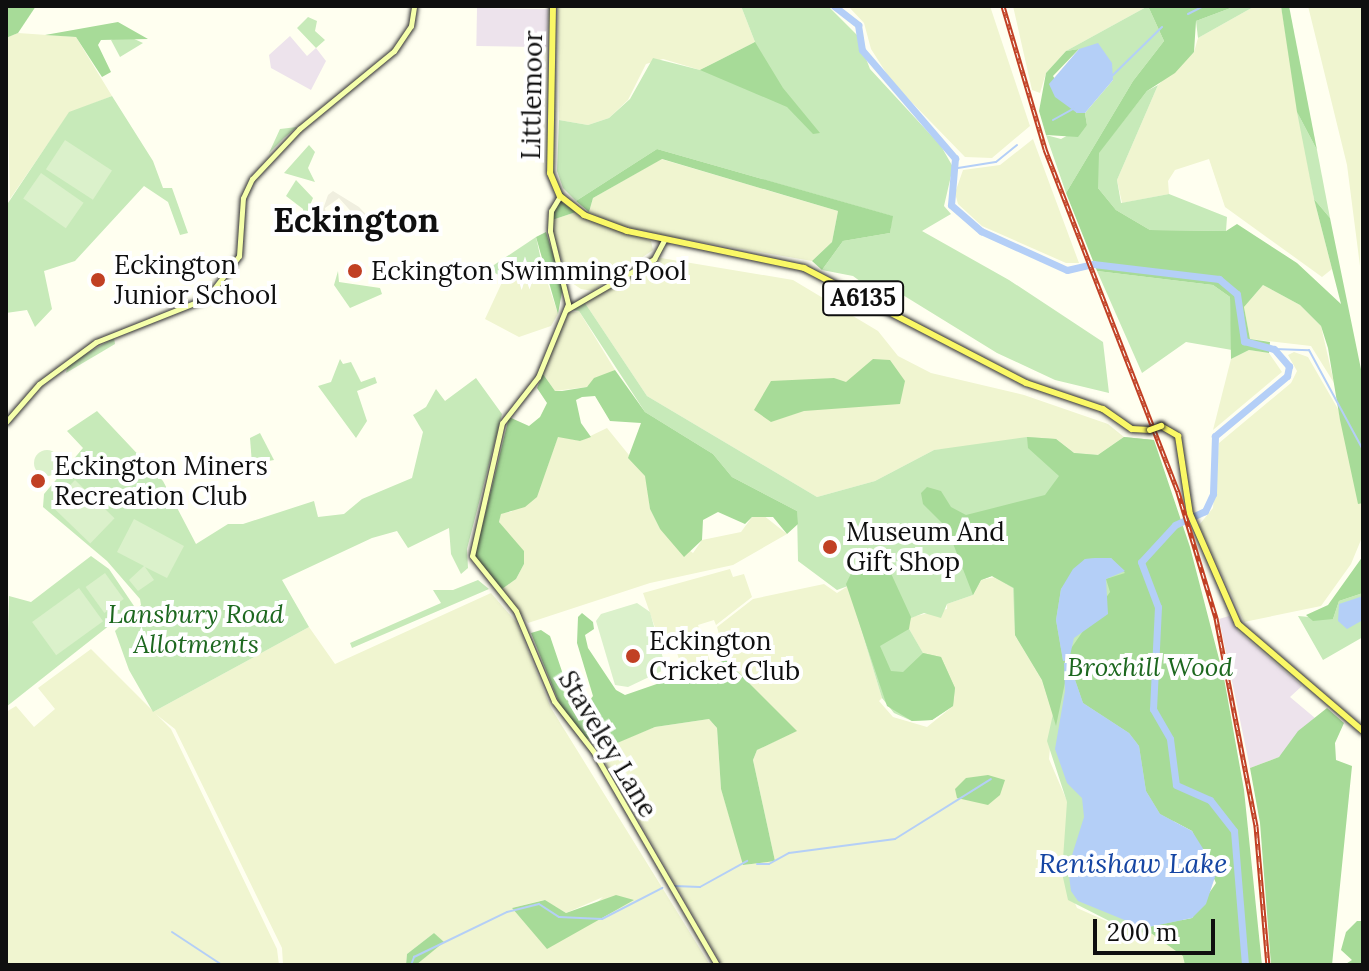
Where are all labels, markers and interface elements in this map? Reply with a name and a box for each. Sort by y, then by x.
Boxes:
street label: Littlemoor [515,30,549,160]
district label: Eckington [273,200,439,240]
place label: Eckington Junior School [114,249,277,310]
place label: Eckington Swimming Pool [371,255,687,287]
marker: Eckington Swimming Pool [346,262,364,280]
marker: Eckington Junior School [89,271,107,289]
road number: A6135 [821,278,905,318]
place label: Eckington Miners Recreation Club [54,450,268,512]
marker: Eckington Miners Recreation Club [29,472,47,490]
place label: Museum And Gift Shop [846,516,1005,578]
marker: Museum And Gift Shop [821,538,839,556]
park label: Lansbury Road Allotments [108,598,284,660]
place label: Eckington Cricket Club [649,625,800,686]
marker: Eckington Cricket Club [624,647,642,665]
park label: Broxhill Wood [1067,651,1233,683]
street label: Staveley Lane [552,665,664,823]
water label: Renishaw Lake [1038,846,1228,880]
scale bar [1097,903,1219,953]
text: 200 m [1107,917,1177,948]

